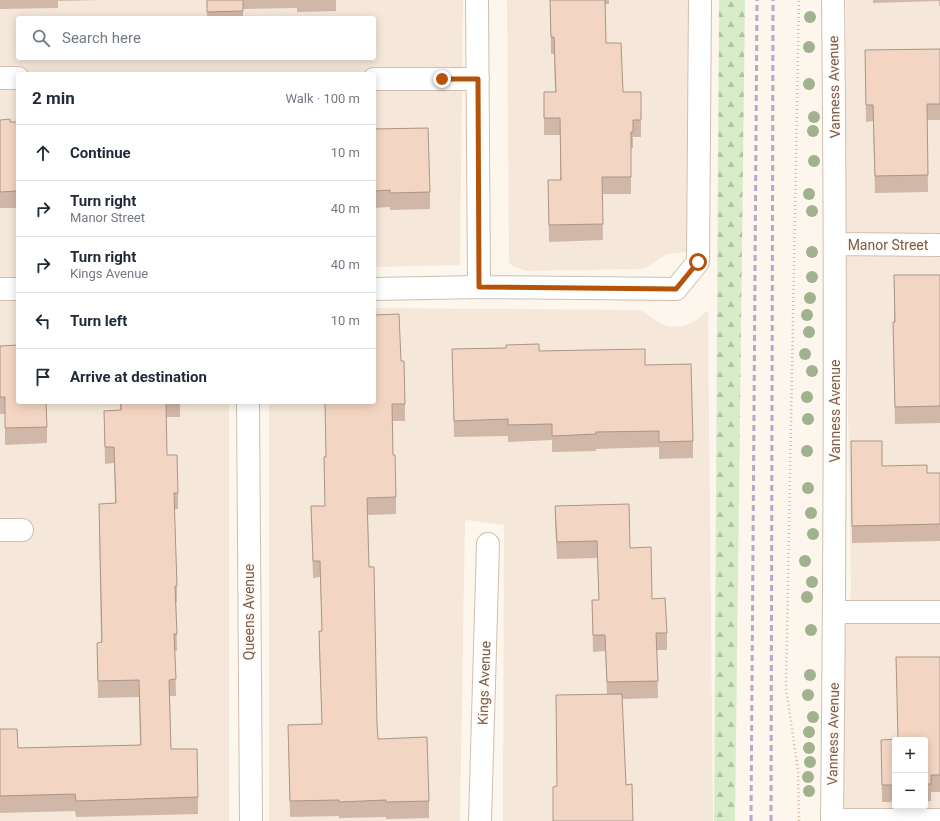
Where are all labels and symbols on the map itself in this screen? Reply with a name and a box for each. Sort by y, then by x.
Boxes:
street label: Vanness Avenue [825,35,843,139]
route end [433,70,451,88]
street label: Manor Street [848,237,929,253]
route start [689,253,707,271]
street label: Vanness Avenue [827,360,843,462]
street label: Queens Avenue [241,564,257,660]
street label: Kings Avenue [475,641,493,725]
street label: Vanness Avenue [824,682,842,786]

